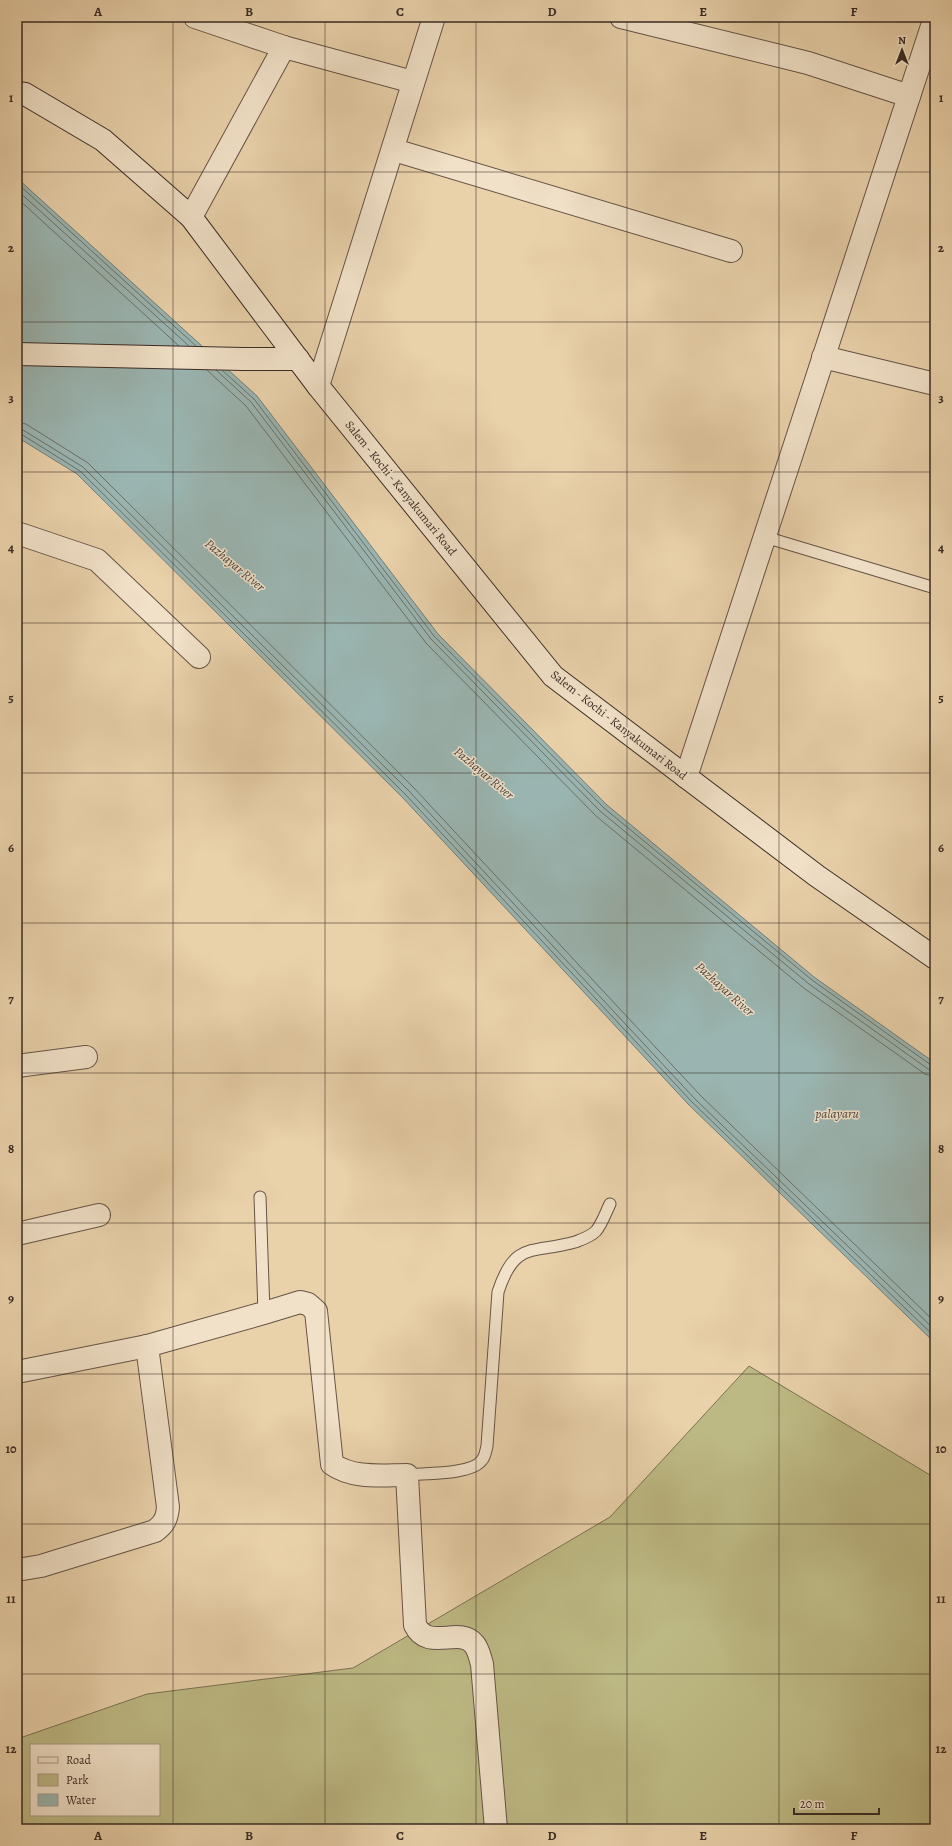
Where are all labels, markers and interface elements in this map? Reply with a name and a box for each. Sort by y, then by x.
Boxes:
text: A [93,3,103,20]
text: B [245,3,253,20]
text: C [396,3,404,20]
text: D [547,3,557,20]
text: E [699,3,707,20]
text: F [851,3,858,20]
north arrow [882,30,922,70]
text: N [898,33,906,48]
text: 1 [9,89,14,106]
text: 1 [939,89,944,106]
text: 2 [8,239,15,256]
text: 2 [938,239,945,256]
text: 3 [8,389,14,406]
text: 3 [938,389,944,406]
street label: Salem - Kochi - Kanyakumari Road [342,417,461,559]
water label: Pazhayar River [201,535,269,595]
text: 4 [8,539,14,556]
text: 4 [938,539,944,556]
street label: Salem - Kochi - Kanyakumari Road [547,667,691,784]
text: 5 [8,689,14,706]
text: 5 [938,689,944,706]
water label: Pazhayar River [450,743,518,803]
text: 6 [8,839,14,856]
text: 6 [938,839,944,856]
water label: Pazhayar River [692,958,758,1020]
text: 7 [8,990,14,1007]
text: 7 [938,990,944,1007]
water label: palayaru [814,1105,859,1122]
text: 8 [8,1140,14,1157]
text: 8 [938,1140,944,1157]
text: 9 [8,1290,14,1307]
text: 9 [938,1290,944,1307]
text: 10 [5,1440,17,1457]
text: 10 [935,1440,947,1457]
text: 11 [6,1590,16,1607]
text: 11 [936,1590,946,1607]
text: 12 [6,1740,17,1757]
text: 12 [936,1740,947,1757]
legend [30,1744,160,1816]
text: Road [66,1752,92,1768]
text: Park [66,1772,89,1788]
scale bar [794,1790,879,1816]
text: Water [65,1792,96,1808]
text: 20 m [800,1796,824,1812]
text: A [93,1827,103,1844]
text: B [245,1827,253,1844]
text: C [396,1827,404,1844]
text: D [547,1827,557,1844]
text: E [699,1827,707,1844]
text: F [851,1827,858,1844]

